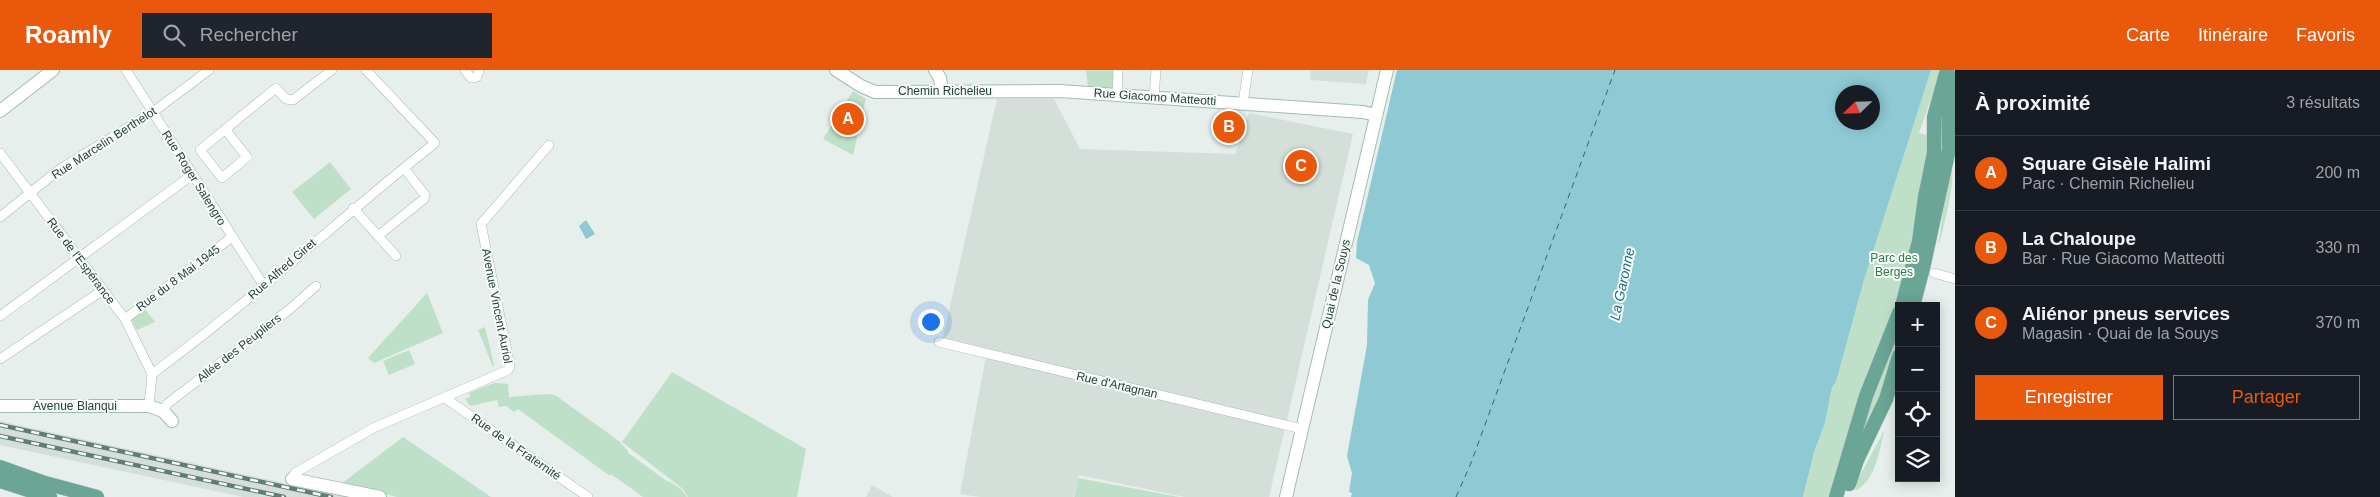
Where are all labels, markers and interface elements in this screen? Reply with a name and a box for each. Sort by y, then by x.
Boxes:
search box [142,13,492,58]
text: Roamly [25,21,112,48]
icon: search [160,21,188,49]
text: Rechercher [200,24,298,45]
text: Carte [2126,25,2170,45]
text: Itinéraire [2198,25,2268,45]
text: Favoris [2296,25,2355,45]
street label: Chemin Richelieu [898,84,992,98]
north arrow [1835,85,1880,130]
street label: Rue Giacomo Matteotti [1093,86,1217,108]
text: À proximité [1975,91,2091,114]
text: 3 résultats [2286,94,2360,111]
pin: A [832,100,864,138]
street label: Rue Marcelin Berthelot [49,104,160,182]
pin: B [1213,108,1245,146]
street label: Rue Roger Salengro [159,128,229,228]
pin: C [1285,147,1317,185]
text: Square Gisèle Halimi [2022,153,2211,174]
text: A [1985,164,1997,181]
text: 200 m [2316,164,2360,181]
text: Parc · Chemin Richelieu [2022,175,2195,192]
street label: Rue de l'Espérance [44,215,118,307]
text: La Chaloupe [2022,228,2136,249]
street label: Rue Alfred Giret [245,235,319,302]
street label: Quai de la Souys [1319,238,1353,330]
text: B [1985,239,1997,256]
text: 330 m [2316,239,2360,256]
street label: Rue du 8 Mai 1945 [133,242,223,314]
water label: La Garonne [1606,246,1638,322]
street label: Avenue Vincent Auriol [479,247,515,365]
text: Bar · Rue Giacomo Matteotti [2022,250,2225,267]
park label: Parc des Berges [1870,251,1918,279]
map controls [1895,302,1940,482]
button: + [1895,302,1940,347]
text: Aliénor pneus services [2022,303,2230,324]
your location [918,309,944,335]
street label: Allée des Peupliers [194,311,284,385]
text: C [1985,314,1997,331]
text: 370 m [2316,314,2360,331]
text: Magasin · Quai de la Souys [2022,325,2219,342]
button: − [1895,347,1940,392]
street label: Rue d'Artagnan [1075,369,1159,401]
button: Enregistrer [1975,375,2163,420]
button: Partager [2173,375,2360,420]
button: locate [1895,392,1940,437]
street label: Avenue Blanqui [33,399,117,413]
street label: Rue de la Fraternité [469,411,564,483]
button: layers [1895,437,1940,482]

